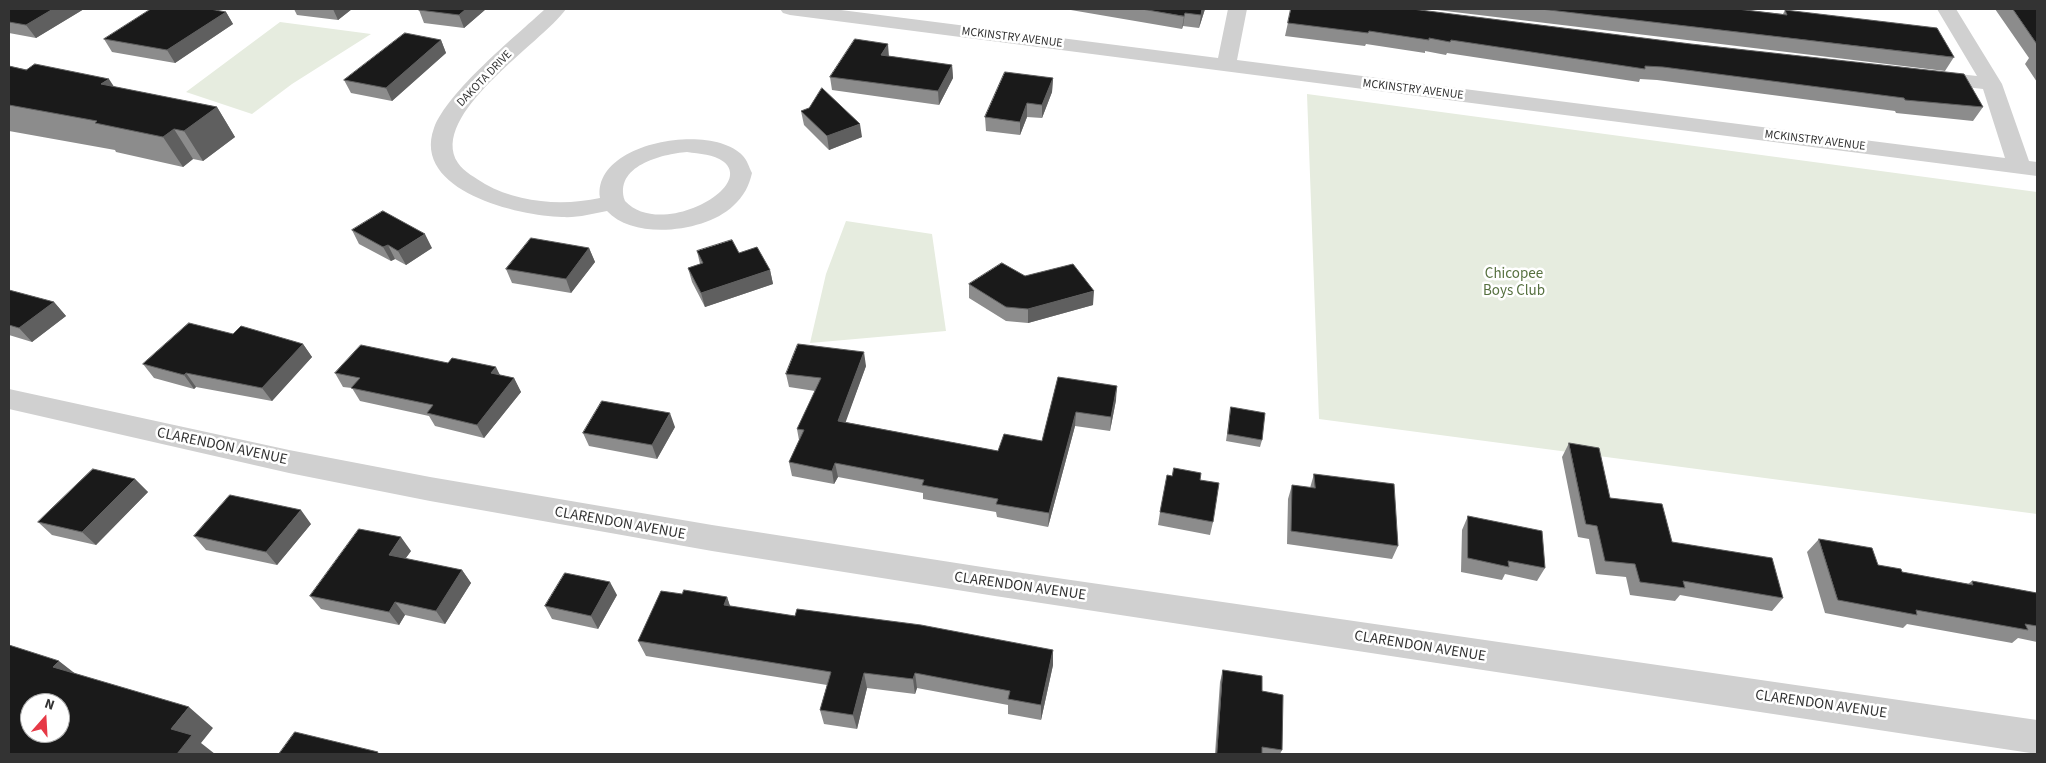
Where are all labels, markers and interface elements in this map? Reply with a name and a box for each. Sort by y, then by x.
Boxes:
street label: MCKINSTRY AVENUE [961,25,1063,51]
street label: DAKOTA DRIVE [454,48,516,110]
street label: MCKINSTRY AVENUE [1362,77,1464,103]
street label: MCKINSTRY AVENUE [1764,128,1866,154]
park label: Chicopee Boys Club [1483,266,1545,301]
street label: CLARENDON AVENUE [155,424,289,470]
street label: CLARENDON AVENUE [553,504,687,544]
street label: CLARENDON AVENUE [953,569,1087,605]
street label: CLARENDON AVENUE [1353,628,1487,666]
street label: CLARENDON AVENUE [1754,687,1888,723]
north arrow [20,693,70,743]
text: N [42,694,57,716]

